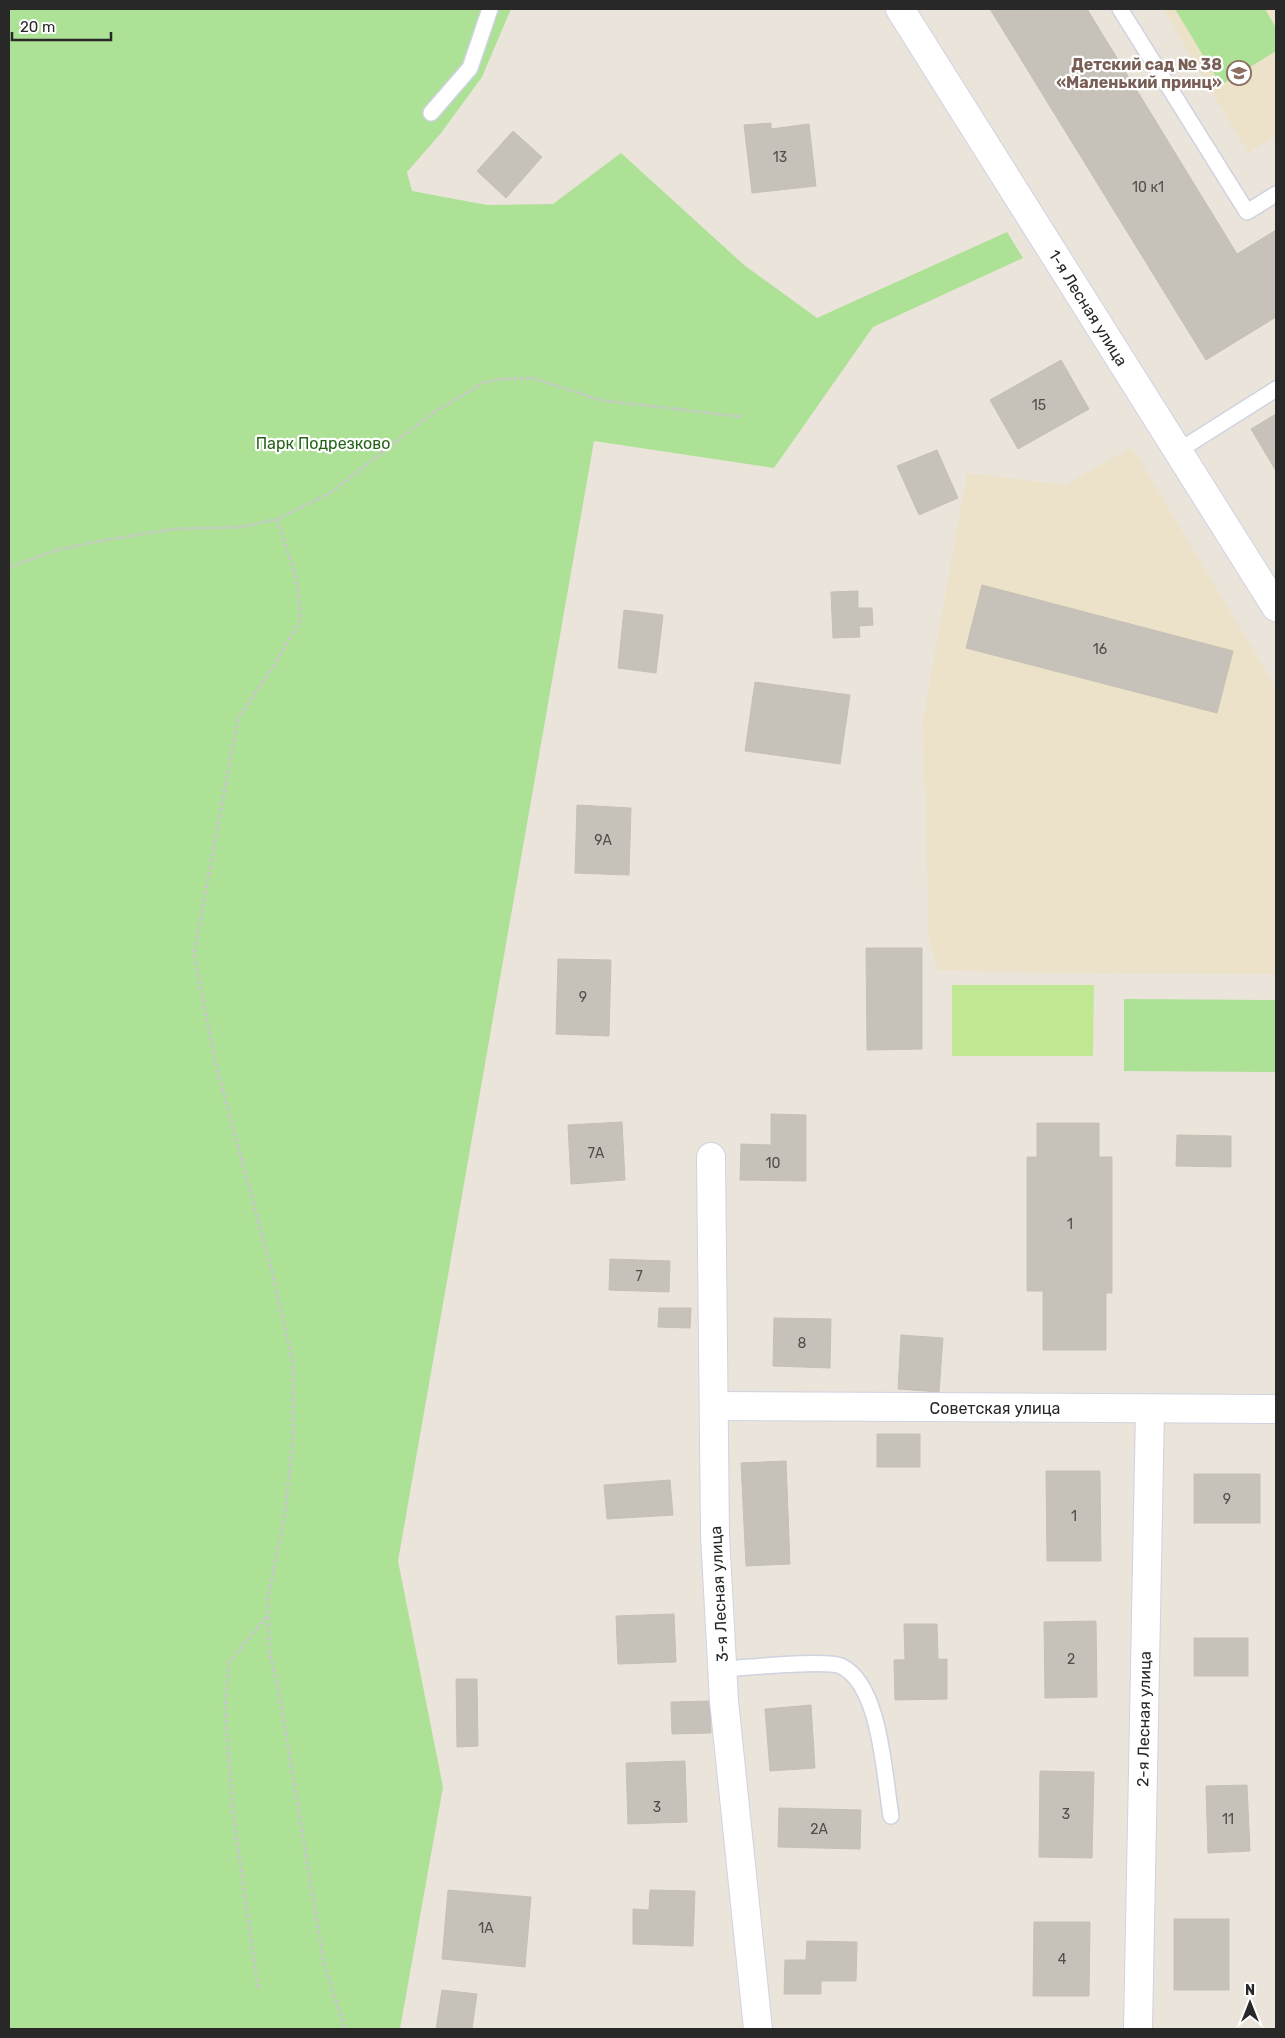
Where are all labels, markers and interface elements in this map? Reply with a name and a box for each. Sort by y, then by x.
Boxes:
scale bar [12,10,111,42]
text: 20 m [20,18,55,36]
place label: Детский сад № 38 «Маленький принц» [1056,55,1222,92]
school or university icon: Детский сад № 38 «Маленький принц» [1226,60,1252,86]
house number: 13 [773,149,787,166]
house number: 10 к1 [1132,179,1164,196]
street label: 1-я Лесная улица [1045,246,1131,370]
house number: 15 [1032,397,1046,414]
park label: Парк Подрезково [256,434,390,453]
house number: 16 [1093,641,1107,658]
house number: 9А [594,832,612,849]
house number: 9 [579,989,587,1006]
house number: 7А [588,1145,605,1162]
house number: 10 [766,1155,781,1172]
house number: 1 [1067,1216,1073,1233]
house number: 7 [635,1268,643,1285]
house number: 8 [798,1335,807,1352]
street label: Советская улица [930,1399,1060,1418]
house number: 9 [1223,1491,1231,1508]
house number: 1 [1071,1508,1077,1525]
street label: 3-я Лесная улица [706,1525,732,1663]
house number: 2 [1067,1651,1075,1668]
street label: 2-я Лесная улица [1133,1651,1155,1787]
house number: 3 [653,1799,661,1816]
house number: 3 [1062,1806,1070,1823]
house number: 11 [1222,1811,1234,1828]
house number: 2А [810,1821,828,1838]
house number: 1А [478,1920,494,1937]
house number: 4 [1058,1951,1067,1968]
north arrow [1225,1978,1275,2028]
text: N [1245,1982,1255,1999]

